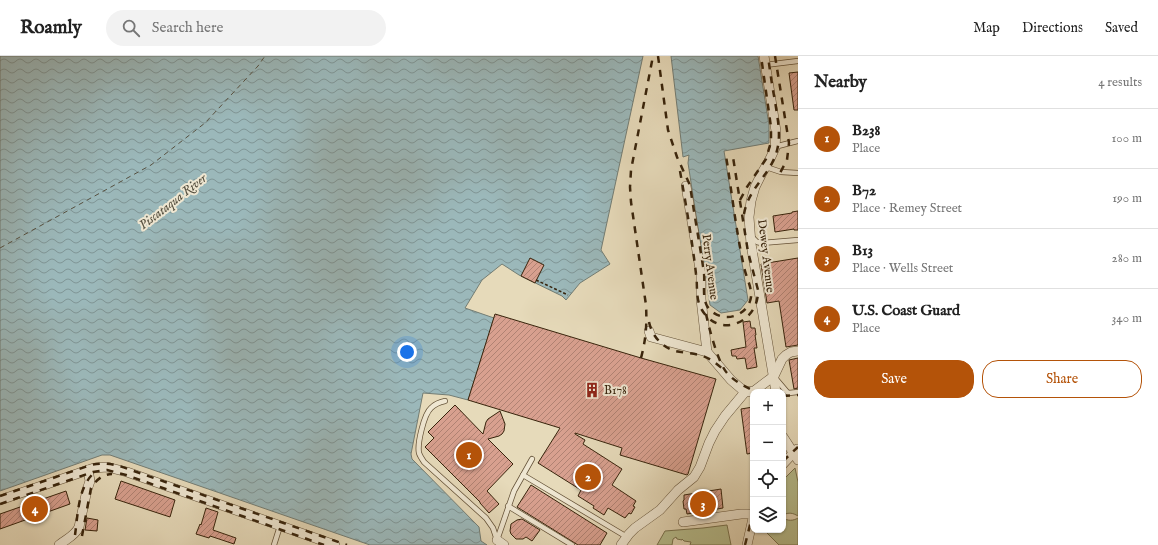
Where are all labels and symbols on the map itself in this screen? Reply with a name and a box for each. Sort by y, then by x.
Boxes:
water label: Piscataqua River [136,170,211,234]
street label: Dewey Avenue [754,219,778,294]
street label: Perry Avenue [699,233,722,301]
your location [397,342,417,362]
building icon: B178 [583,381,601,399]
place label: B178 [604,383,627,398]
pin: 1 [456,440,482,470]
pin: 2 [575,462,601,492]
pin: 3 [690,489,716,519]
pin: 4 [22,494,48,524]

